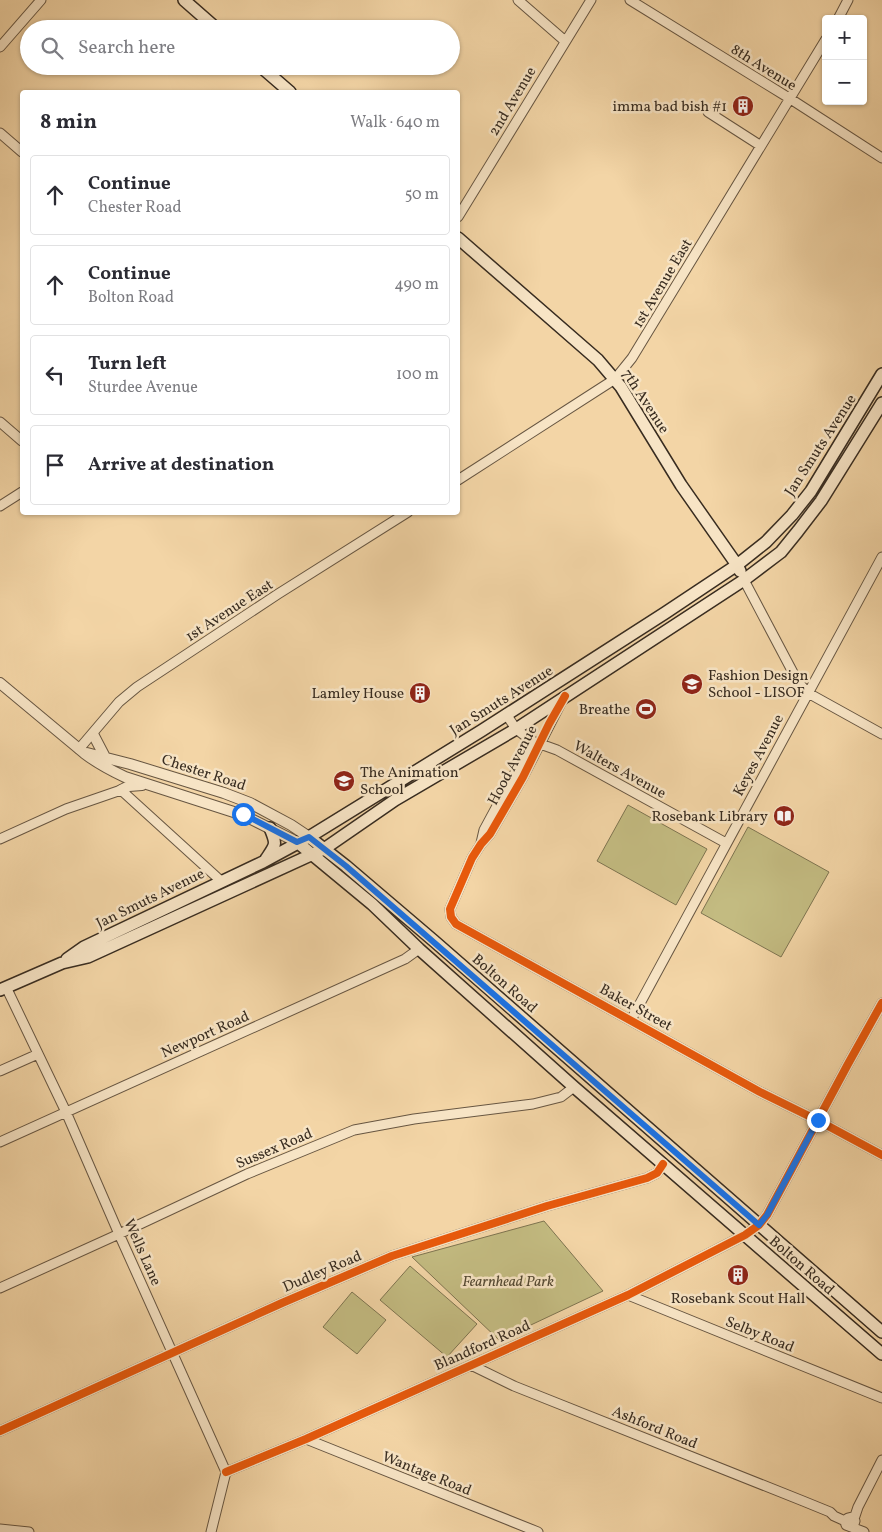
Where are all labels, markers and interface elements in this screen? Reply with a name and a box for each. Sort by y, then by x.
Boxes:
map controls [822,15,867,105]
button: + [822,15,867,60]
search box [20,20,460,75]
icon: search [38,34,66,62]
text: Search here [78,35,175,61]
street label: 8th Avenue [726,40,800,97]
button: − [822,60,867,105]
street label: 2nd Avenue [484,63,542,140]
building icon: imma bad bish #1 [731,94,755,118]
place label: imma bad bish #1 [613,97,727,118]
text: 8 min [40,108,97,137]
text: Walk · 640 m [350,112,440,134]
text: Continue [88,171,171,197]
icon: ahead [41,181,69,209]
text: 50 m [405,184,439,206]
text: Chester Road [88,197,182,219]
street label: 1st Avenue East [628,235,698,332]
text: Continue [88,261,171,287]
icon: ahead [41,271,69,299]
text: 490 m [394,274,439,296]
text: Bolton Road [88,287,174,309]
text: Turn left [88,351,167,377]
icon: left [41,361,69,389]
text: 100 m [396,364,439,386]
street label: 7th Avenue [616,365,674,438]
text: Sturdee Avenue [88,377,198,399]
street label: Jan Smuts Avenue [780,391,862,501]
icon: arrive [41,451,69,479]
text: Arrive at destination [88,452,274,478]
street label: 1st Avenue East [182,575,278,648]
street label: Jan Smuts Avenue [446,661,557,741]
place label: Fashion Design School - LISOF [708,666,809,704]
school or university icon: Fashion Design School - LISOF [680,672,704,696]
building icon: Lamley House [408,681,432,705]
place label: Lamley House [311,684,404,705]
sports icon: Breathe [634,697,658,721]
place label: Breathe [579,700,630,721]
street label: Keyes Avenue [729,711,790,800]
street label: Hood Avenue [483,722,543,809]
street label: Walters Avenue [569,736,669,804]
street label: Chester Road [159,750,248,797]
place label: The Animation School [360,763,459,801]
school or university icon: The Animation School [332,769,356,793]
route start [232,803,255,826]
library icon: Rosebank Library [772,804,796,828]
place label: Rosebank Library [651,807,768,828]
street label: Jan Smuts Avenue [93,864,208,935]
street label: Bolton Road [467,950,541,1018]
street label: Baker Street [595,980,676,1037]
street label: Newport Road [158,1007,253,1064]
route end [807,1109,830,1132]
street label: Sussex Road [233,1124,316,1175]
street label: Wells Lane [118,1216,166,1289]
street label: Bolton Road [764,1232,838,1300]
street label: Dudley Road [280,1246,365,1298]
building icon: Rosebank Scout Hall [726,1263,750,1287]
park label: Fearnhead Park [462,1272,554,1293]
place label: Rosebank Scout Hall [671,1289,805,1310]
street label: Selby Road [722,1312,797,1359]
street label: Blandford Road [431,1316,534,1377]
street label: Ashford Road [608,1402,700,1455]
street label: Wantage Road [379,1447,474,1502]

